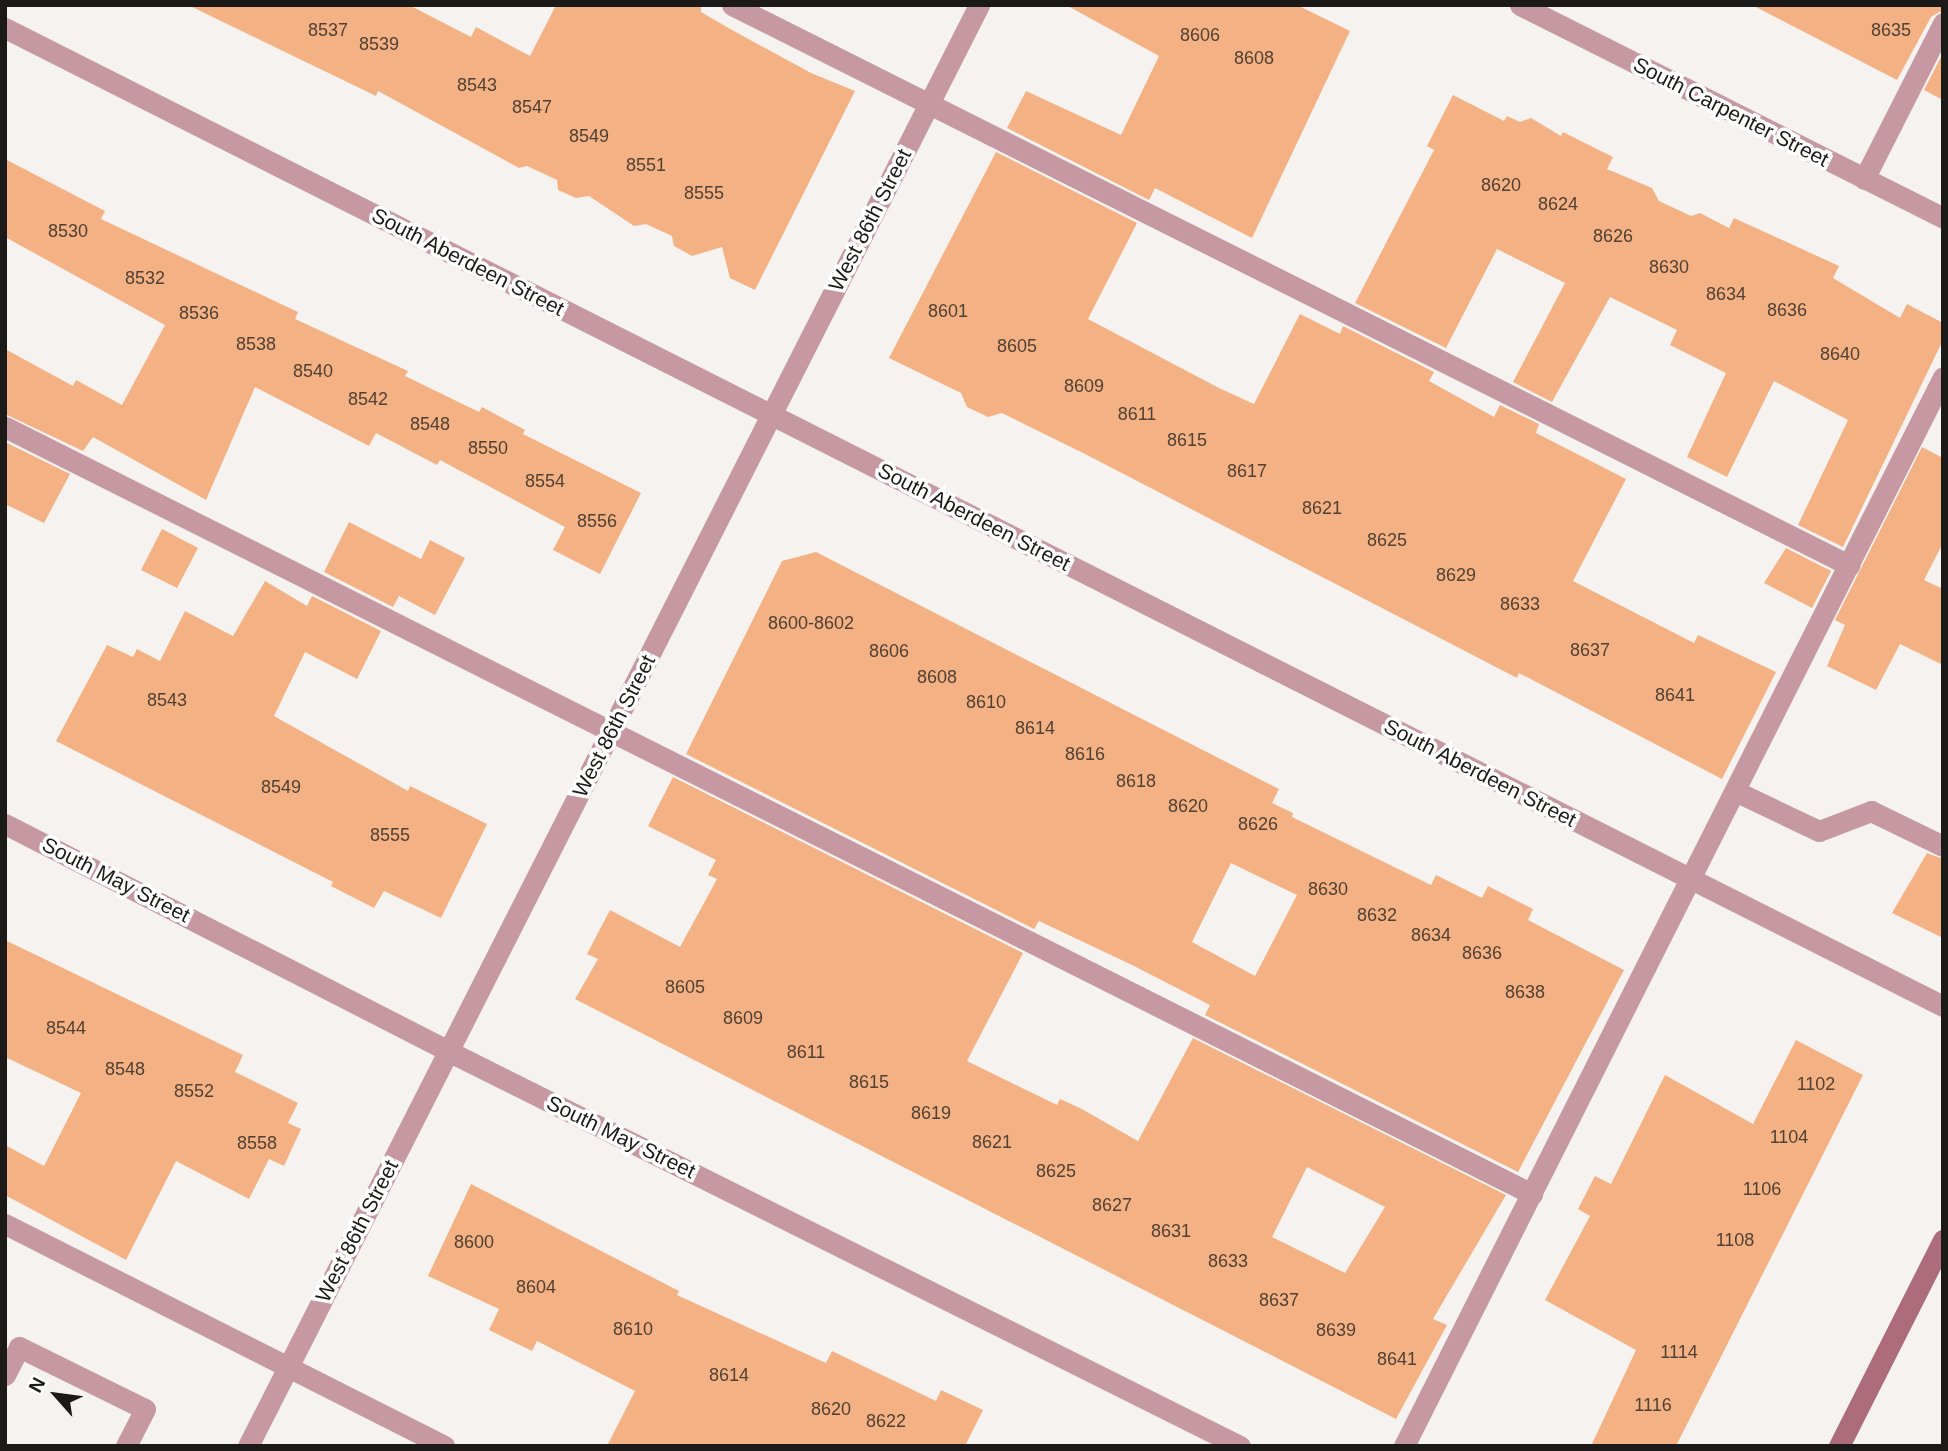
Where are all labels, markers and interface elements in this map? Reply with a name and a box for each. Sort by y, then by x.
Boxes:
house number: 8537 [308,19,348,41]
house number: 8635 [1871,19,1911,41]
house number: 8606 [1180,24,1220,46]
house number: 8539 [359,33,399,55]
house number: 8608 [1234,47,1274,69]
street label: South Carpenter Street [1629,52,1833,172]
house number: 8543 [457,74,497,96]
house number: 8547 [512,96,552,118]
house number: 8549 [569,125,609,147]
street label: West 86th Street [823,145,917,295]
house number: 8551 [626,154,666,176]
house number: 8620 [1481,174,1521,196]
house number: 8555 [684,182,724,204]
house number: 8624 [1538,193,1578,215]
street label: South Aberdeen Street [367,202,569,322]
house number: 8530 [48,220,88,242]
house number: 8626 [1593,225,1633,247]
house number: 8630 [1649,256,1689,278]
house number: 8532 [125,267,165,289]
house number: 8634 [1706,283,1746,305]
house number: 8636 [1767,299,1807,321]
house number: 8601 [928,300,968,322]
house number: 8536 [179,302,219,324]
house number: 8538 [236,333,276,355]
house number: 8605 [997,335,1037,357]
house number: 8640 [1820,343,1860,365]
house number: 8540 [293,360,333,382]
house number: 8609 [1064,375,1104,397]
house number: 8542 [348,388,388,410]
house number: 8611 [1118,403,1156,425]
house number: 8548 [410,413,450,435]
house number: 8615 [1167,429,1207,451]
house number: 8550 [468,437,508,459]
street label: South Aberdeen Street [873,457,1075,577]
house number: 8617 [1227,460,1267,482]
house number: 8554 [525,470,565,492]
house number: 8621 [1302,497,1342,519]
house number: 8556 [577,510,617,532]
house number: 8625 [1367,529,1407,551]
house number: 8629 [1436,564,1476,586]
house number: 8633 [1500,593,1540,615]
house number: 8600-8602 [768,612,854,634]
house number: 8637 [1570,639,1610,661]
house number: 8606 [869,640,909,662]
street label: West 86th Street [567,651,661,801]
house number: 8608 [917,666,957,688]
house number: 8641 [1655,684,1695,706]
house number: 8543 [147,689,187,711]
house number: 8610 [966,691,1006,713]
street label: South Aberdeen Street [1379,713,1581,833]
house number: 8614 [1015,717,1055,739]
house number: 8616 [1065,743,1105,765]
house number: 8618 [1116,770,1156,792]
house number: 8549 [261,776,301,798]
house number: 8620 [1168,795,1208,817]
house number: 8626 [1238,813,1278,835]
house number: 8555 [370,824,410,846]
street label: South May Street [38,832,194,928]
house number: 8630 [1308,878,1348,900]
house number: 8632 [1357,904,1397,926]
house number: 8634 [1411,924,1451,946]
house number: 8636 [1462,942,1502,964]
house number: 8605 [665,976,705,998]
house number: 8638 [1505,981,1545,1003]
house number: 8609 [723,1007,763,1029]
house number: 8544 [46,1017,86,1039]
house number: 8611 [787,1041,825,1063]
house number: 8548 [105,1058,145,1080]
house number: 8615 [849,1071,889,1093]
house number: 1102 [1797,1073,1835,1095]
house number: 8552 [174,1080,214,1102]
street label: South May Street [543,1090,699,1184]
house number: 8619 [911,1102,951,1124]
house number: 1104 [1770,1126,1808,1148]
house number: 8621 [972,1131,1012,1153]
house number: 8558 [237,1132,277,1154]
street label: West 86th Street [310,1156,404,1306]
house number: 8625 [1036,1160,1076,1182]
house number: 1106 [1743,1178,1781,1200]
house number: 8627 [1092,1194,1132,1216]
house number: 8631 [1151,1220,1191,1242]
house number: 1108 [1716,1229,1754,1251]
house number: 8600 [454,1231,494,1253]
house number: 8633 [1208,1250,1248,1272]
house number: 8604 [516,1276,556,1298]
house number: 8637 [1259,1289,1299,1311]
house number: 8610 [613,1318,653,1340]
house number: 8639 [1316,1319,1356,1341]
house number: 1114 [1660,1341,1698,1363]
house number: 8641 [1377,1348,1417,1370]
north arrow [21,1360,91,1430]
house number: 8614 [709,1364,749,1386]
text: N [25,1374,50,1396]
house number: 1116 [1634,1394,1672,1416]
house number: 8620 [811,1398,851,1420]
house number: 8622 [866,1410,906,1432]

